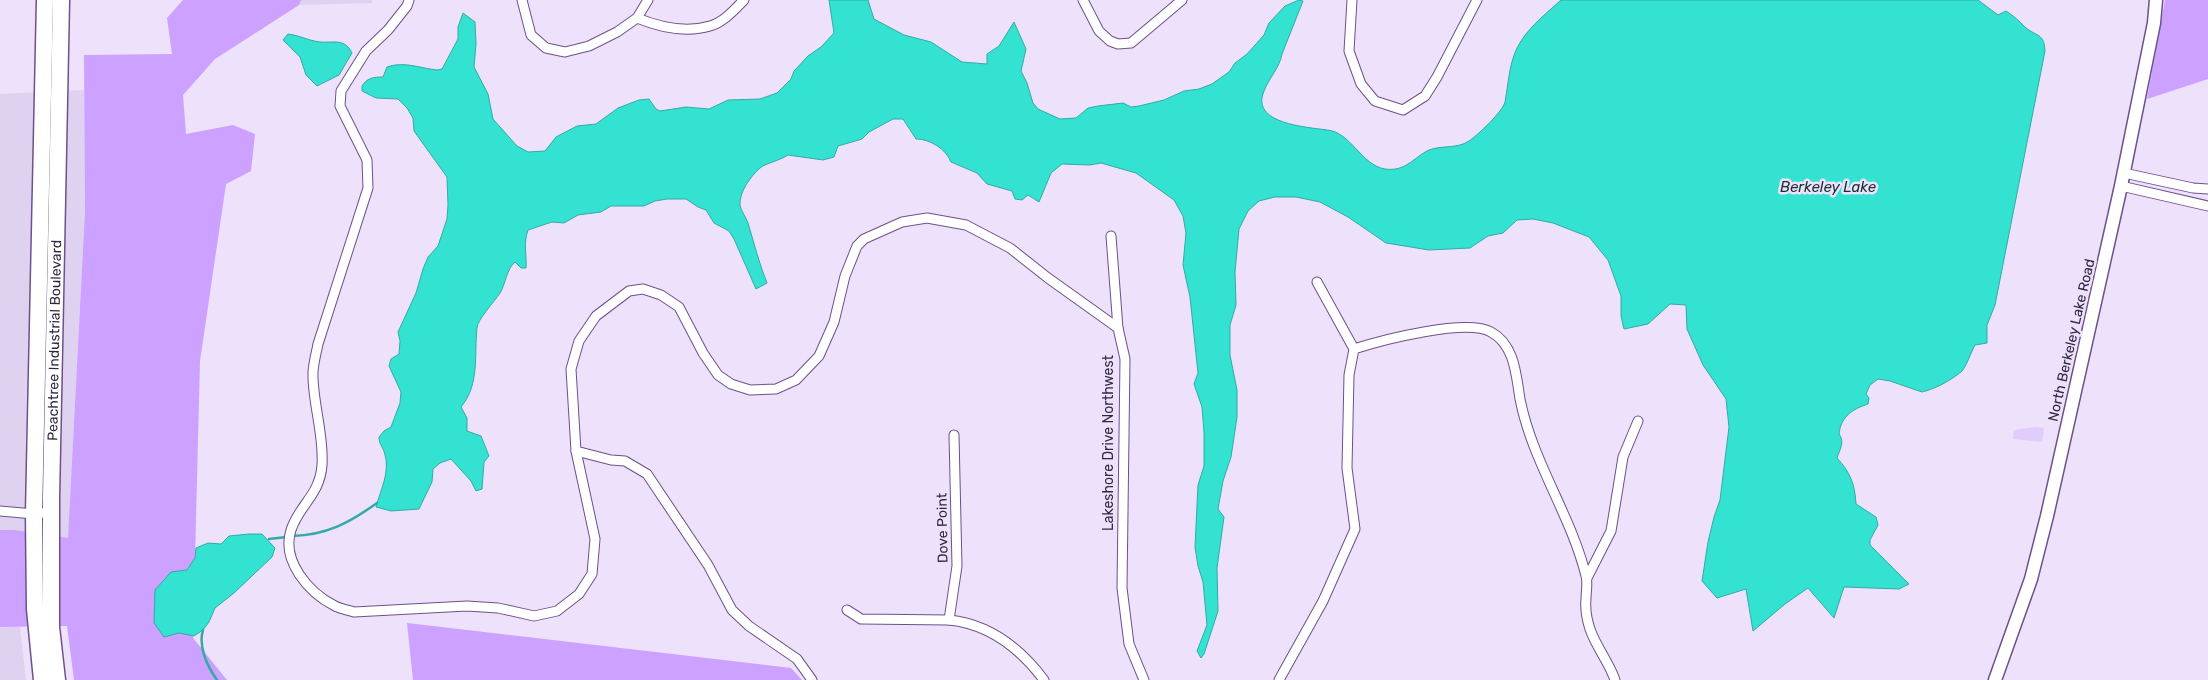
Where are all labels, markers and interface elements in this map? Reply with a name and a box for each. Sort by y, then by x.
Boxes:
water label: Berkeley Lake [1780,178,1877,196]
street label: Peachtree Industrial Boulevard [44,240,65,441]
street label: North Berkeley Lake Road [2044,257,2098,423]
street label: Lakeshore Drive Northwest [1100,354,1117,531]
street label: Dove Point [933,492,952,563]

